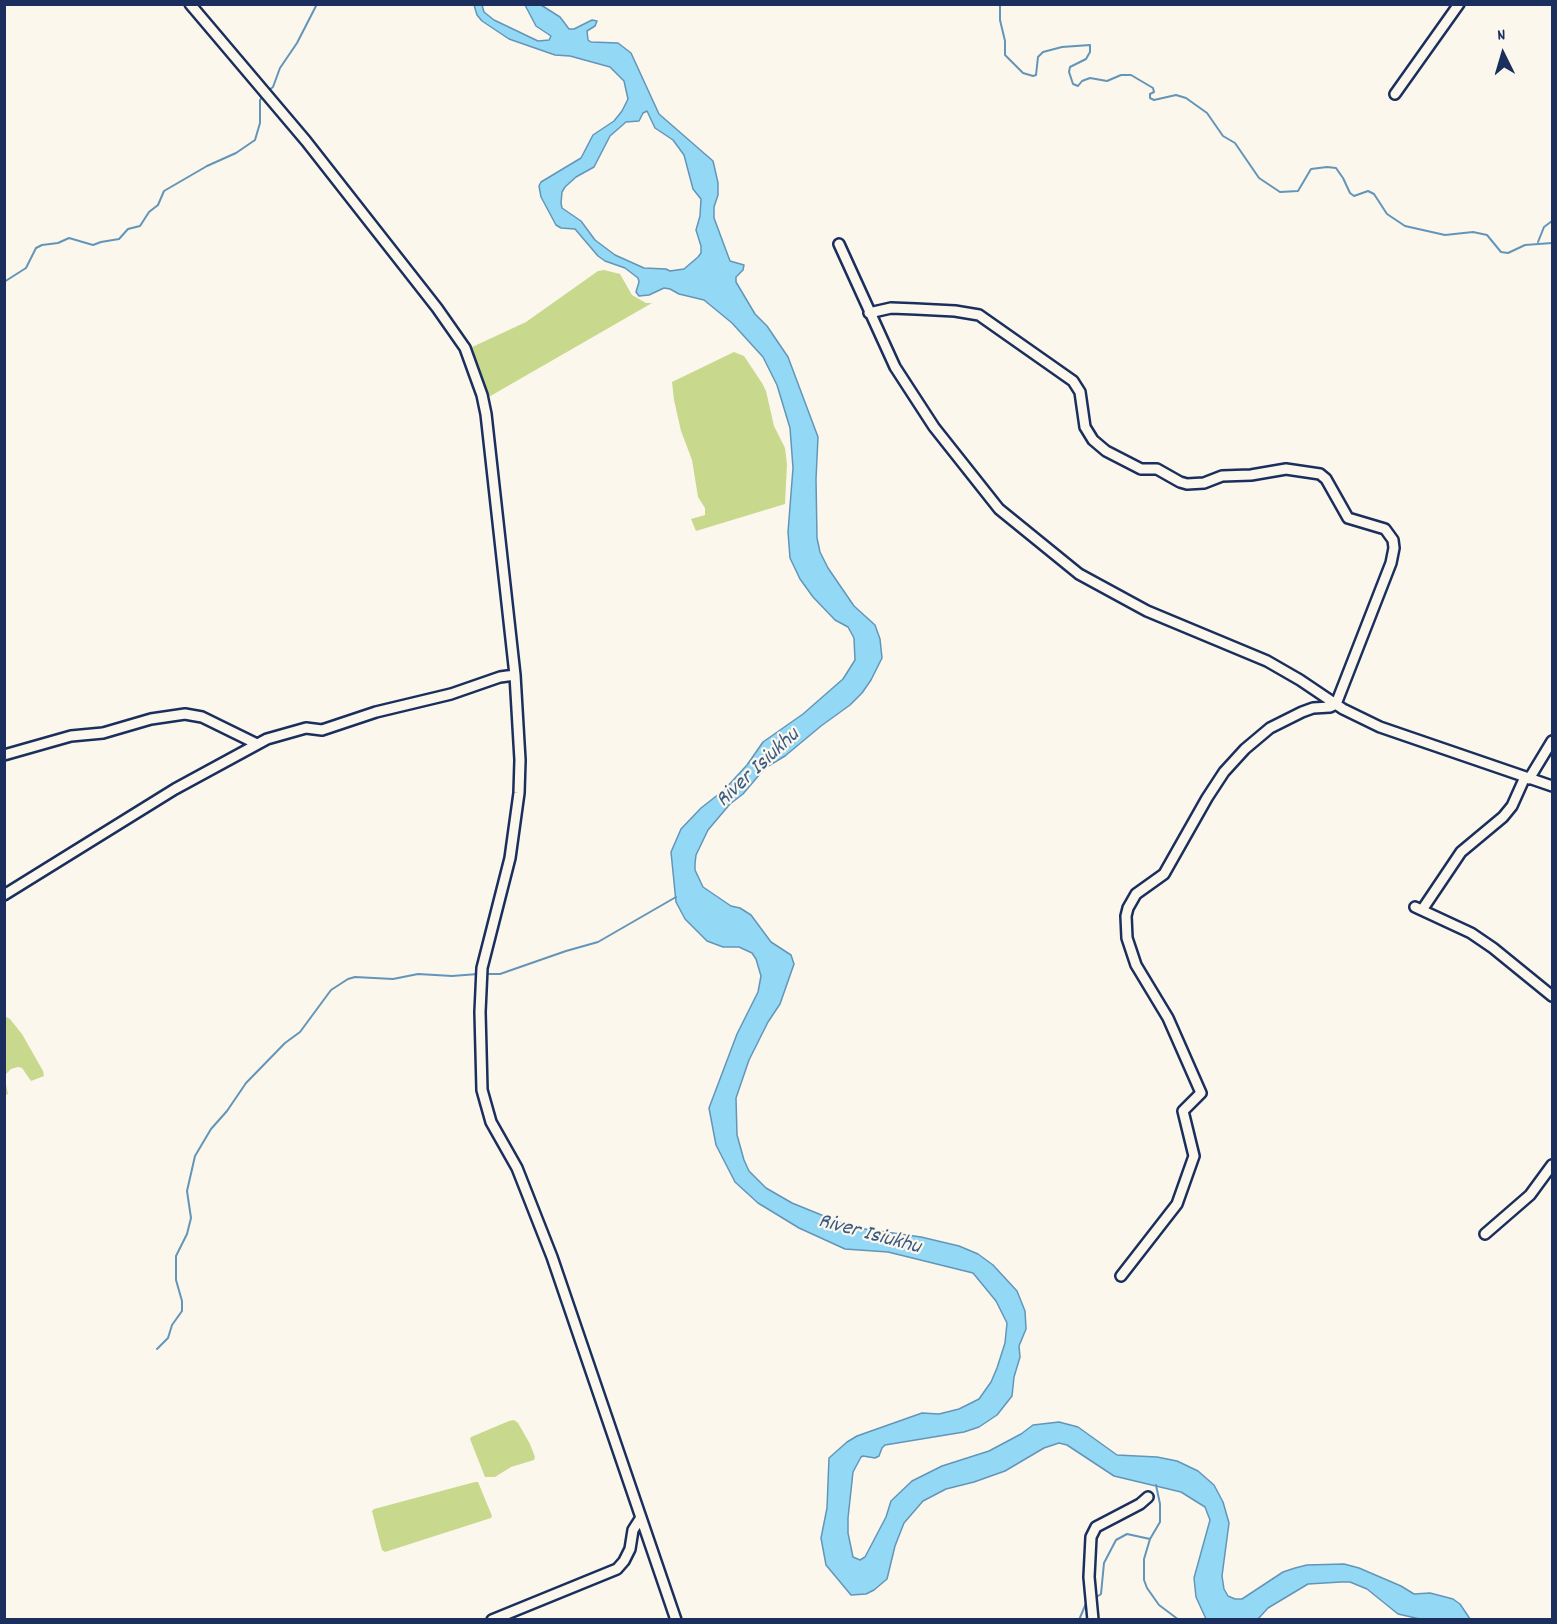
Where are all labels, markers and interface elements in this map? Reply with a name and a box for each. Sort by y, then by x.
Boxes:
north arrow [1473,24,1533,84]
text: N [1496,24,1506,47]
water label: River Isiukhu [712,724,806,814]
water label: River Isiukhu [815,1210,923,1262]

